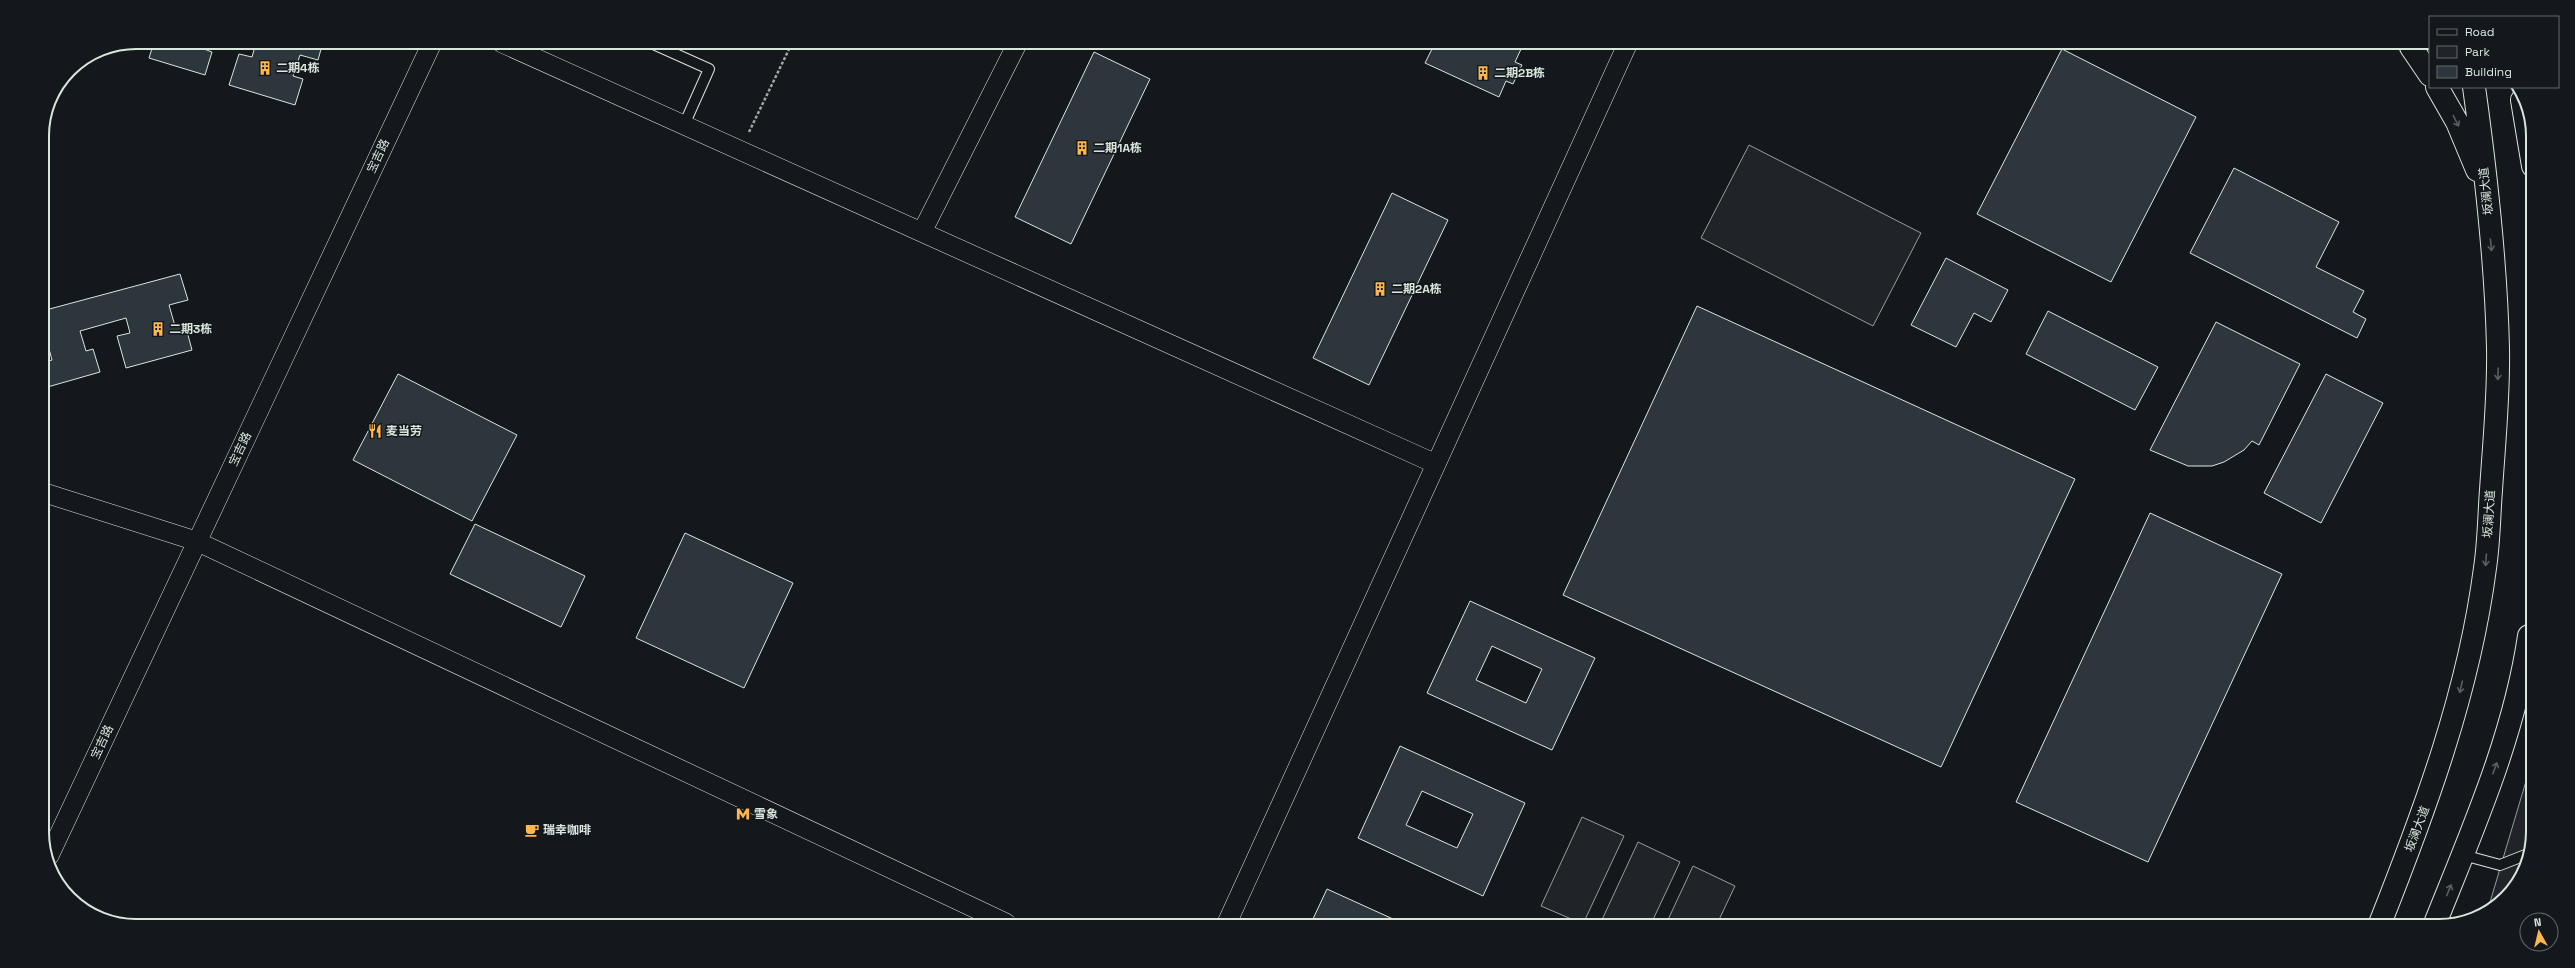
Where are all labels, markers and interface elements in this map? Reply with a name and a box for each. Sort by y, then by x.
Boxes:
legend [2429,16,2559,88]
text: Road [2465,24,2494,40]
text: Park [2465,44,2490,60]
building icon: 二期4栋 [257,60,273,76]
place label: 二期4栋 [276,60,320,76]
text: Building [2465,64,2512,80]
building icon: 二期2B栋 [1475,65,1491,81]
place label: 二期2B栋 [1494,65,1545,81]
one-way arrow [2453,115,2460,127]
street label: 宝吉路 [363,136,393,176]
building icon: 二期1A栋 [1074,140,1090,156]
place label: 二期1A栋 [1093,140,1142,156]
street label: 坂澜大道 [2476,166,2496,216]
one-way arrow [2488,238,2495,251]
building icon: 二期2A栋 [1372,281,1388,297]
place label: 二期2A栋 [1391,281,1442,297]
building icon: 二期3栋 [150,321,166,337]
place label: 二期3栋 [169,321,212,337]
one-way arrow [2494,367,2502,380]
restaurant icon: 麦当劳 [367,423,383,439]
place label: 麦当劳 [386,423,422,439]
street label: 宝吉路 [225,429,255,469]
street label: 坂澜大道 [2479,489,2499,539]
one-way arrow [2482,553,2489,566]
one-way arrow [2456,681,2464,694]
street label: 宝吉路 [87,722,117,762]
one-way arrow [2492,763,2500,775]
street label: 坂澜大道 [2401,804,2433,854]
metro station icon: 雪象 [735,806,751,822]
place label: 雪象 [754,806,778,822]
cafe icon: 瑞幸咖啡 [524,822,540,838]
place label: 瑞幸咖啡 [543,822,591,838]
one-way arrow [2445,884,2453,896]
north arrow [2519,912,2559,952]
text: N [2533,915,2542,930]

